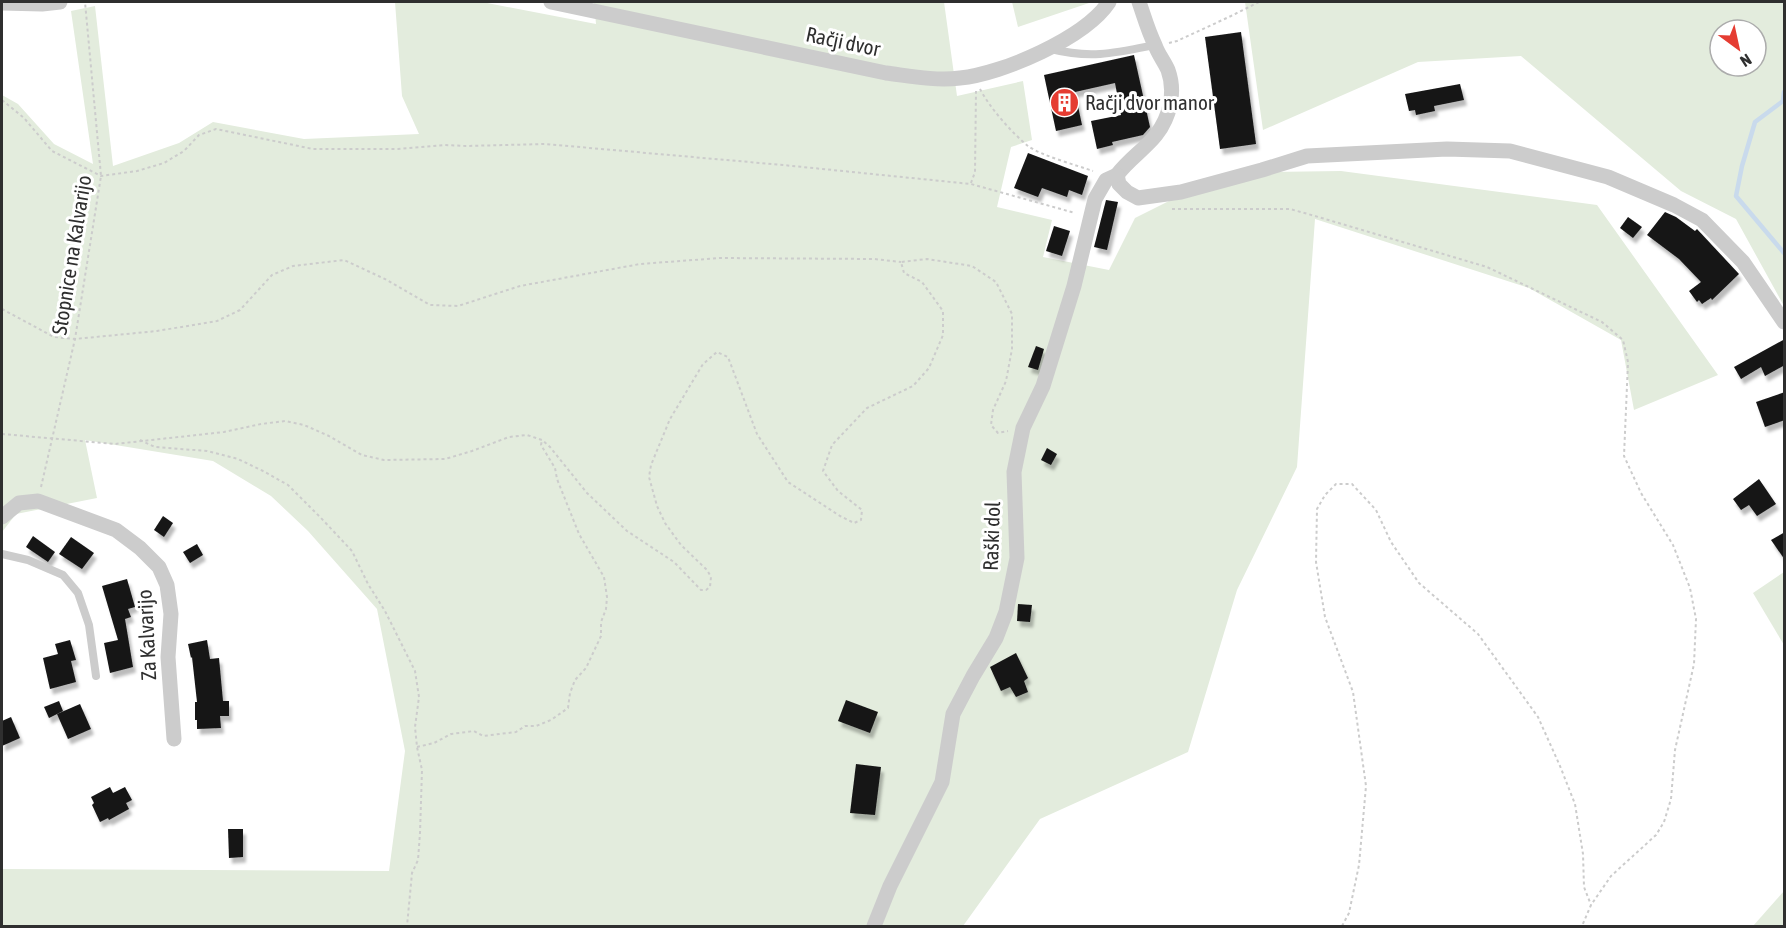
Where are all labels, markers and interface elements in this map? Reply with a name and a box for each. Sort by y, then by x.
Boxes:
north arrow [1708,18,1768,78]
street label: Račji dvor [804,21,883,61]
text: N [1737,50,1755,71]
building icon: Račji dvor manor [1048,87,1080,119]
place label: Račji dvor manor [1085,90,1215,114]
street label: Stopnice na Kalvarijo [47,173,95,336]
street label: Raški dol [978,500,1004,571]
street label: Za Kalvarijo [132,589,160,681]

